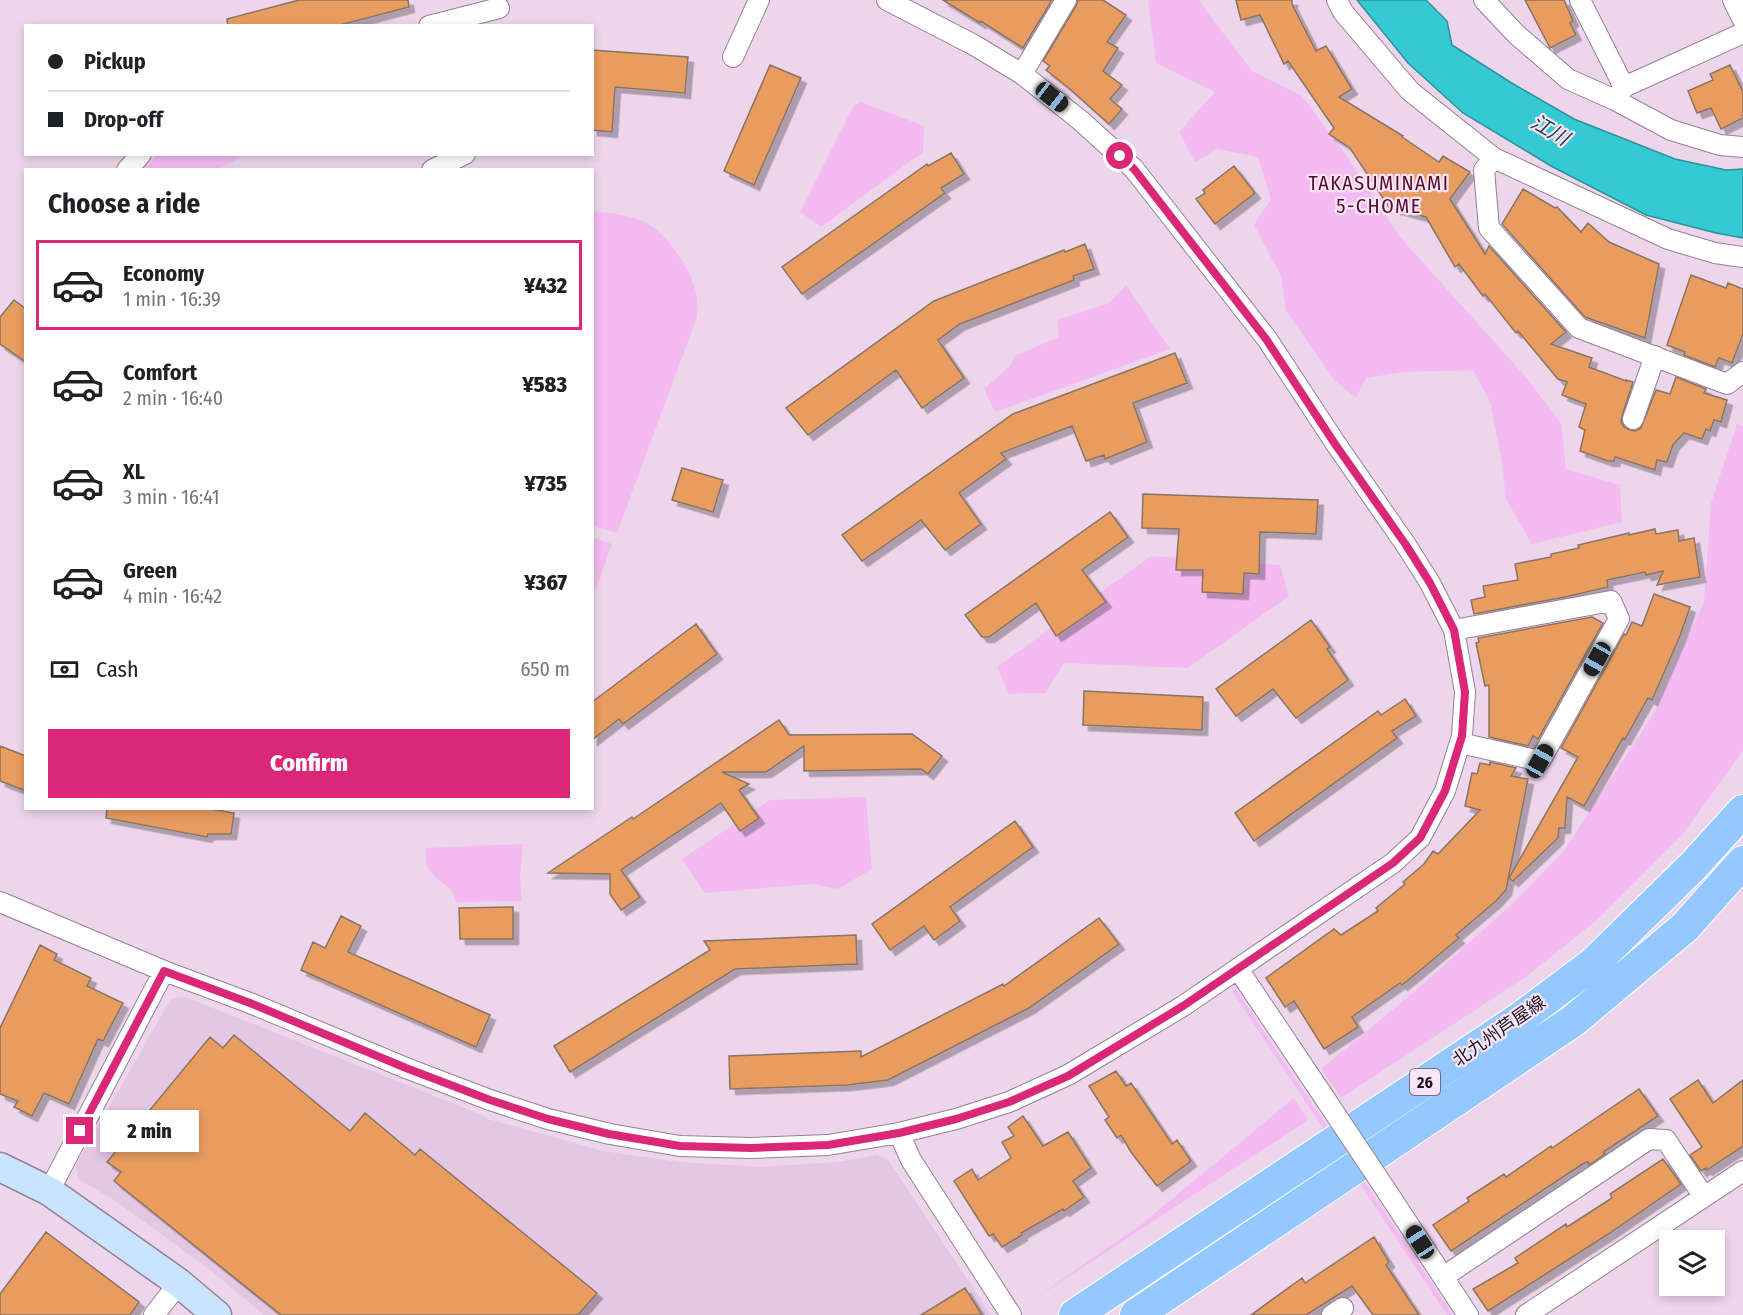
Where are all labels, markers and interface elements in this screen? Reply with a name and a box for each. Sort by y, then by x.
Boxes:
text: Pickup [84,48,146,75]
car [1032,79,1072,115]
text: Drop-off [84,106,163,133]
water label: 江川 [1527,110,1575,151]
route start [1106,142,1133,169]
district label: TAKASUMINAMI 5-CHOME [1308,171,1450,218]
text: Choose a ride [48,188,200,220]
icon: car [51,258,105,312]
text: Economy [123,260,204,287]
text: ¥432 [524,272,567,299]
text: 1 min · 16:39 [123,287,221,311]
icon: car [51,357,105,411]
text: Comfort [123,359,197,386]
text: ¥583 [522,371,567,398]
text: 2 min · 16:40 [123,386,223,410]
icon: car [51,456,105,510]
text: XL [123,458,145,485]
text: ¥735 [524,470,567,497]
text: 3 min · 16:41 [123,485,220,509]
icon: car [51,555,105,609]
text: Green [123,557,177,584]
text: ¥367 [524,569,567,596]
text: 4 min · 16:42 [123,584,222,608]
car [1580,639,1614,679]
icon: cash [48,653,81,686]
text: Cash [96,656,139,683]
text: 650 m [521,657,570,681]
button: Confirm [48,729,570,798]
car [1523,741,1557,781]
street label: 北九州芦屋線 [1448,991,1550,1071]
road number: 26 [1410,1069,1440,1095]
callout: 2 min [101,1110,200,1152]
route end [66,1117,93,1144]
text: 2 min [127,1119,172,1143]
car [1403,1222,1437,1262]
map controls [1659,1230,1725,1296]
button: layers [1659,1230,1725,1296]

